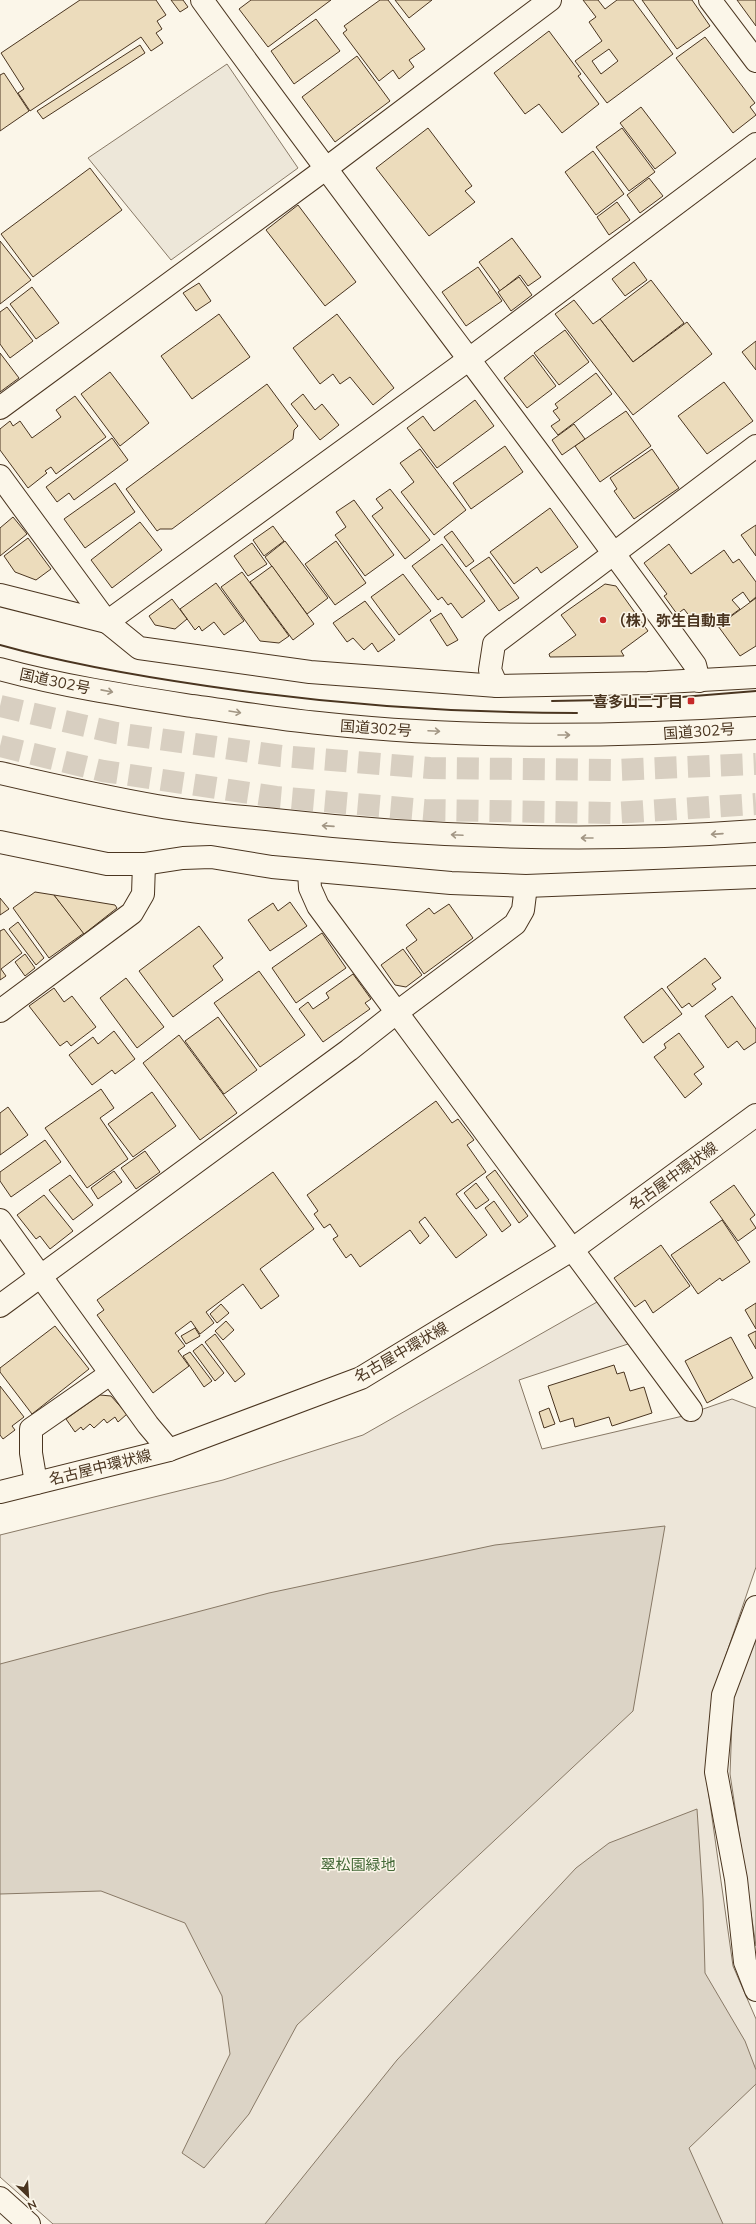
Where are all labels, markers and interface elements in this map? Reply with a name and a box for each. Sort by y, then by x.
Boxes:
place label: （株）弥生自動車 [611,611,731,630]
marker: （株）弥生自動車 [598,615,608,625]
street label: 国道302号 [18,664,92,698]
one-way arrow [100,688,113,696]
place label: 喜多山二丁目 [593,692,683,711]
marker: 喜多山二丁目 [686,696,696,706]
one-way arrow [228,708,241,716]
street label: 国道302号 [339,716,413,740]
street label: 国道302号 [662,719,736,743]
one-way arrow [427,728,440,735]
one-way arrow [557,731,570,739]
one-way arrow [322,822,335,829]
one-way arrow [711,830,724,837]
one-way arrow [451,831,464,838]
one-way arrow [581,834,594,842]
street label: 名古屋中環状線 [625,1137,721,1215]
street label: 名古屋中環状線 [351,1318,451,1386]
street label: 名古屋中環状線 [47,1445,153,1489]
park label: 翠松園緑地 [320,1855,396,1874]
north arrow [8,2176,48,2216]
text: N [26,2197,39,2213]

